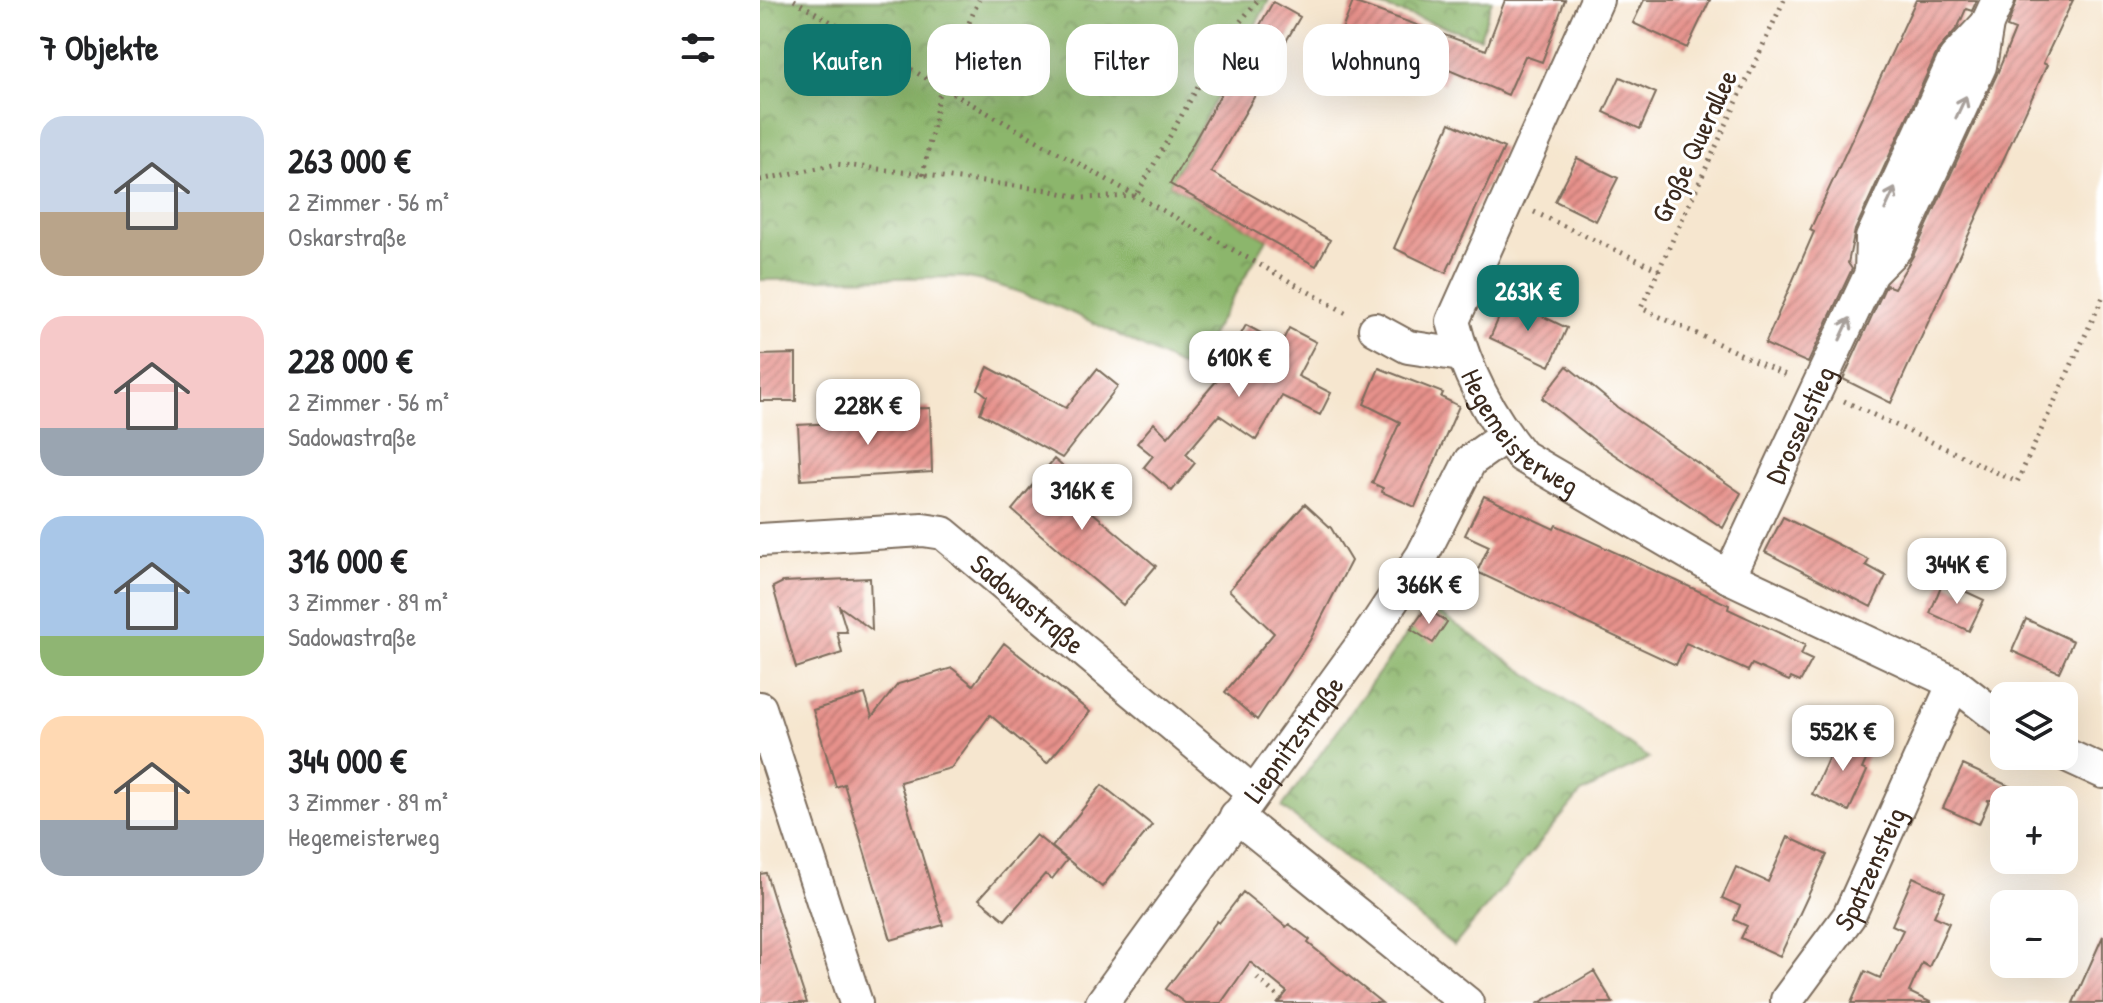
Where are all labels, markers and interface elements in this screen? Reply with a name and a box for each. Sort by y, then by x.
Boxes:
chip: Kaufen [784,24,911,96]
chip: Mieten [927,24,1050,96]
chip: Filter [1066,24,1178,96]
chip: Neu [1194,24,1287,96]
chip: Wohnung [1303,24,1449,96]
text: 7 Objekte [40,25,158,71]
icon: filters [676,26,720,70]
street label: Große Querallee [1642,63,1746,229]
one-way arrow [1954,96,1969,120]
text: 263 000 € [288,138,410,184]
icon: home [104,148,200,244]
text: 2 Zimmer · 56 m² [288,184,449,219]
one-way arrow [1883,187,1898,211]
text: Oskarstraße [288,219,407,254]
pin: 263K € [1463,265,1593,333]
text: 263K € [1495,273,1561,308]
one-way arrow [1838,317,1853,341]
pin: 610K € [1174,331,1304,399]
text: 228 000 € [288,338,412,384]
text: 610K € [1207,339,1271,374]
icon: home [104,348,200,444]
street label: Drosselstieg [1756,360,1844,490]
street label: Hegemeisterweg [1452,363,1586,504]
pin: 228K € [803,379,933,447]
text: 2 Zimmer · 56 m² [288,384,449,419]
text: 228K € [834,387,902,422]
text: Sadowastraße [288,419,416,454]
pin: 316K € [1017,464,1147,532]
text: 316K € [1050,472,1114,507]
text: 316 000 € [288,538,407,584]
pin: 344K € [1892,538,2022,606]
street label: Sadowastraße [963,545,1093,663]
text: 344K € [1925,546,1989,581]
icon: home [104,548,200,644]
pin: 366K € [1364,558,1494,626]
text: 366K € [1397,566,1461,601]
text: 3 Zimmer · 89 m² [288,584,448,619]
text: Sadowastraße [288,619,416,654]
street label: Liepnitzstraße [1234,668,1352,810]
map controls [1990,682,2078,978]
button: layers [1990,682,2078,770]
pin: 552K € [1778,705,1908,773]
text: 552K € [1810,713,1876,748]
text: 344 000 € [288,738,406,784]
icon: home [104,748,200,844]
text: 3 Zimmer · 89 m² [288,784,448,819]
button: + [1990,786,2078,874]
street label: Spatzensteig [1825,801,1915,939]
text: Hegemeisterweg [288,819,440,854]
button: − [1990,890,2078,978]

